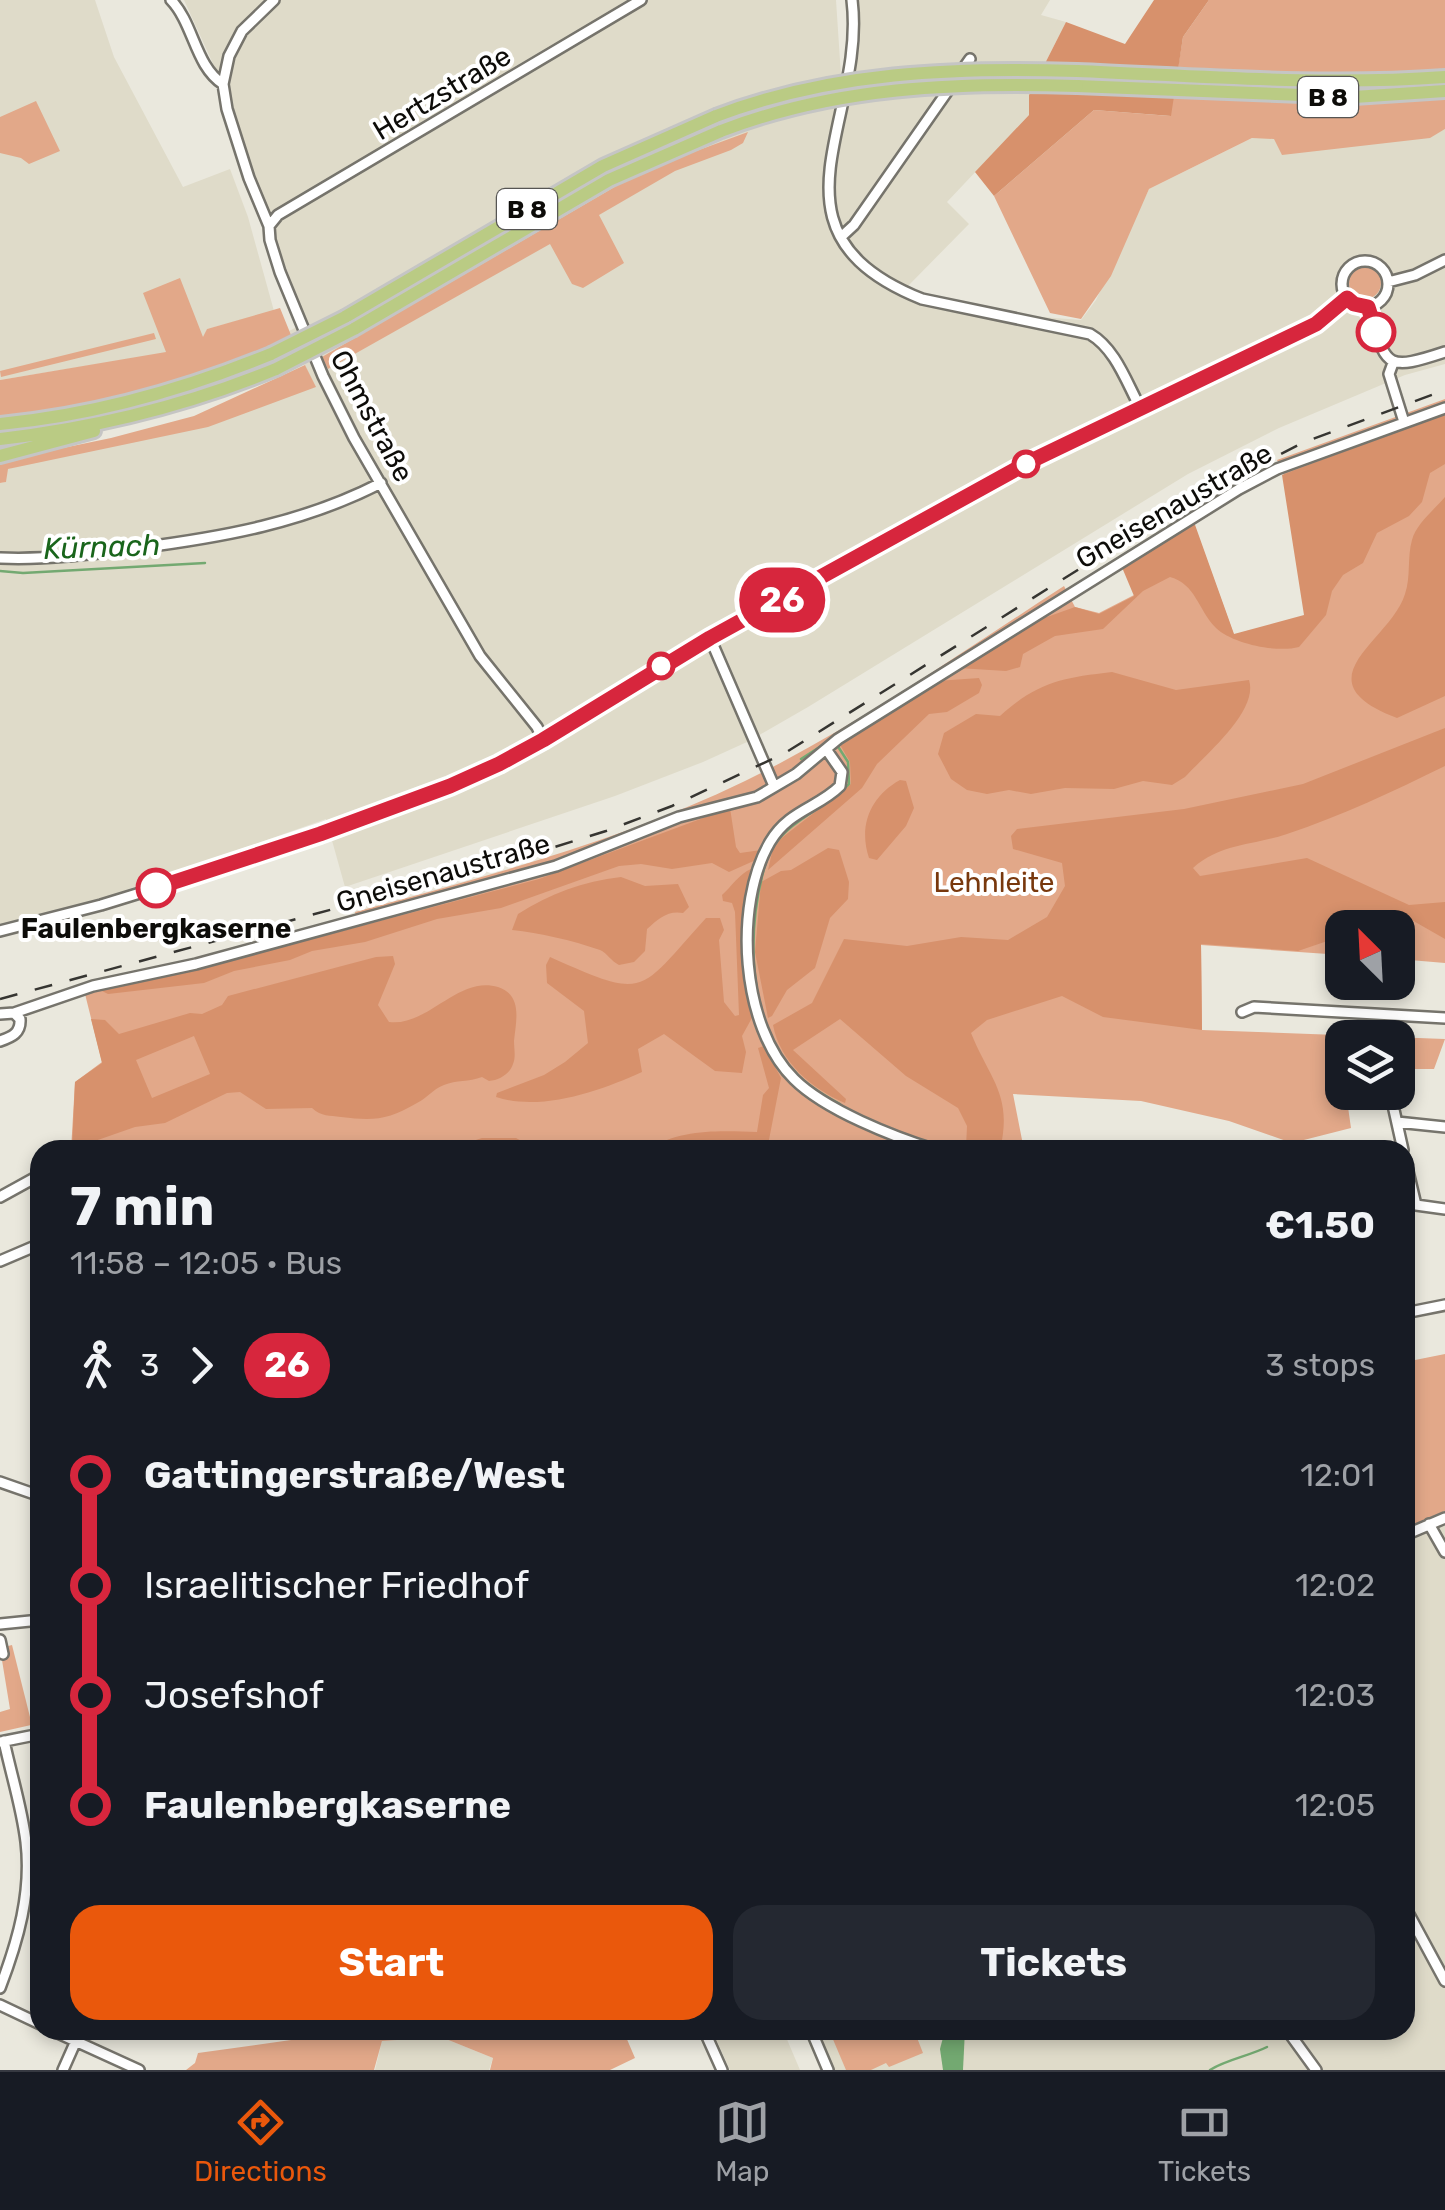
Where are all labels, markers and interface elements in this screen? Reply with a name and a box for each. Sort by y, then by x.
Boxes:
street label: Hertzstraße [367,39,517,147]
road number: B 8 [1298,77,1358,117]
road number: B 8 [497,189,557,229]
unlabelled marker [1357,313,1395,351]
street label: Ohmstraße [324,345,420,487]
street label: Gneisenaustraße [1070,436,1278,576]
unlabelled marker [1013,451,1039,477]
water label: Kürnach [43,527,161,567]
line badge: 26 [737,568,827,632]
text: 26 [759,579,805,621]
unlabelled marker [648,653,674,679]
street label: Gneisenaustraße [332,827,554,919]
park label: Lehnleite [933,866,1055,899]
marker: Faulenbergkaserne [137,869,175,907]
north arrow [1325,910,1415,1000]
map controls [1325,910,1415,1110]
place label: Faulenbergkaserne [21,912,291,945]
button: layers [1325,1020,1415,1110]
text: 7 min [70,1174,215,1239]
text: €1.50 [1265,1202,1375,1248]
text: 11:58 – 12:05 · Bus [70,1244,342,1282]
icon: walk [70,1338,125,1393]
icon: forward [174,1338,229,1393]
text: 26 [264,1344,310,1386]
text: 3 [140,1346,159,1384]
text: 3 stops [1265,1346,1375,1384]
text: Gattingerstraße/West [144,1452,565,1498]
text: 12:01 [1300,1456,1375,1494]
text: Israelitischer Friedhof [144,1562,529,1608]
text: 12:02 [1295,1566,1375,1604]
text: Josefshof [144,1672,324,1718]
text: 12:03 [1295,1676,1375,1714]
text: Faulenbergkaserne [144,1782,511,1828]
text: 12:05 [1295,1786,1375,1824]
button: Start [70,1905,713,2020]
button: Tickets [733,1905,1375,2020]
tab: Directions [194,2095,327,2188]
tab: Map [715,2095,770,2188]
tab: Tickets [1158,2095,1251,2188]

